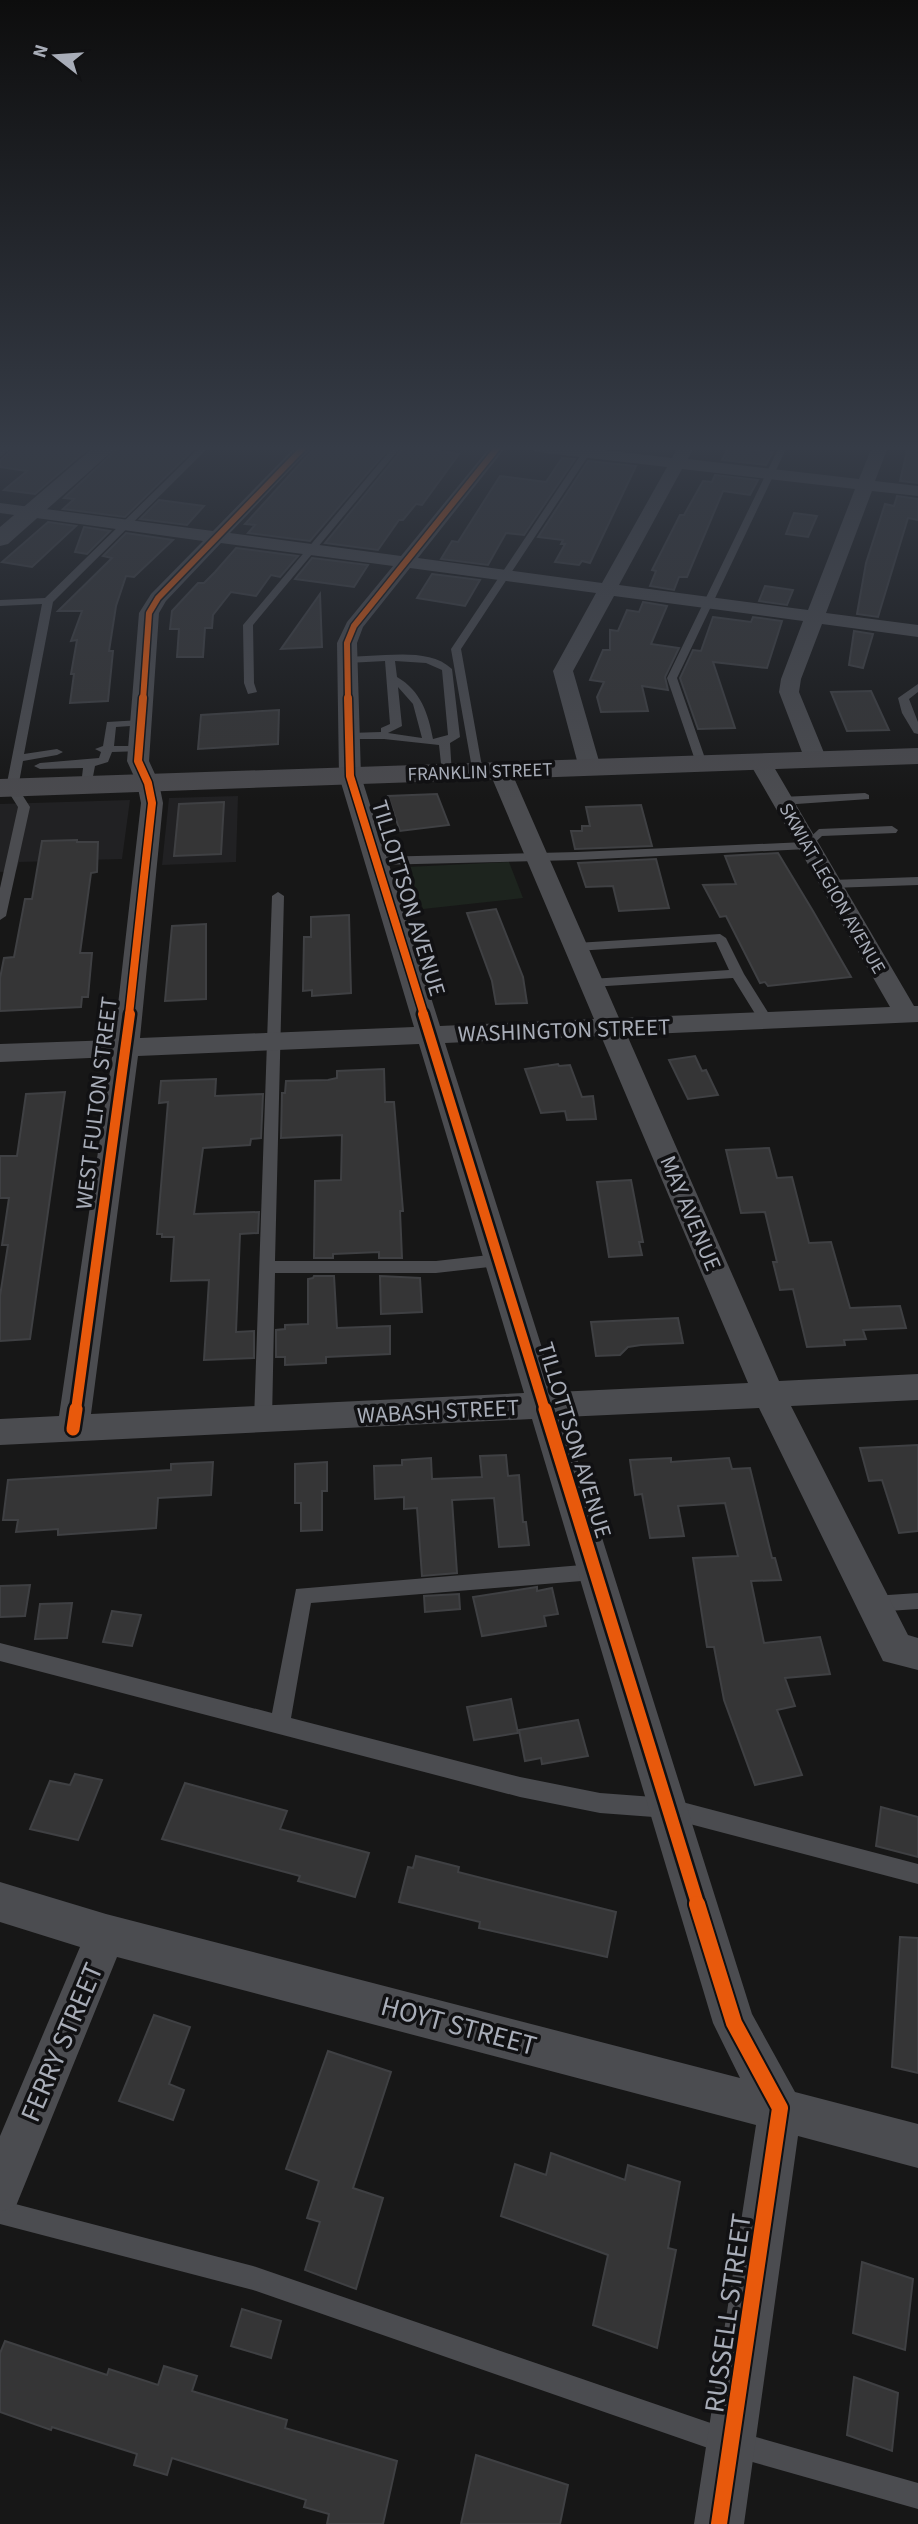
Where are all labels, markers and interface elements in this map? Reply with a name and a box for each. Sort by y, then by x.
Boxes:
north arrow [21,21,91,91]
text: N [26,41,56,61]
street label: FRANKLIN STREET [407,756,553,789]
street label: TILLOTTSON AVENUE [363,796,454,1000]
street label: SKWIAT LEGION AVENUE [772,798,892,979]
street label: WEST FULTON STREET [67,995,126,1211]
street label: WASHINGTON STREET [457,1010,671,1051]
street label: MAY AVENUE [651,1150,730,1276]
street label: TILLOTTSON AVENUE [529,1338,620,1542]
street label: WABASH STREET [356,1391,520,1432]
street label: FERRY STREET [10,1957,113,2128]
street label: HOYT STREET [376,1986,541,2066]
street label: RUSSELL STREET [694,2211,762,2415]

